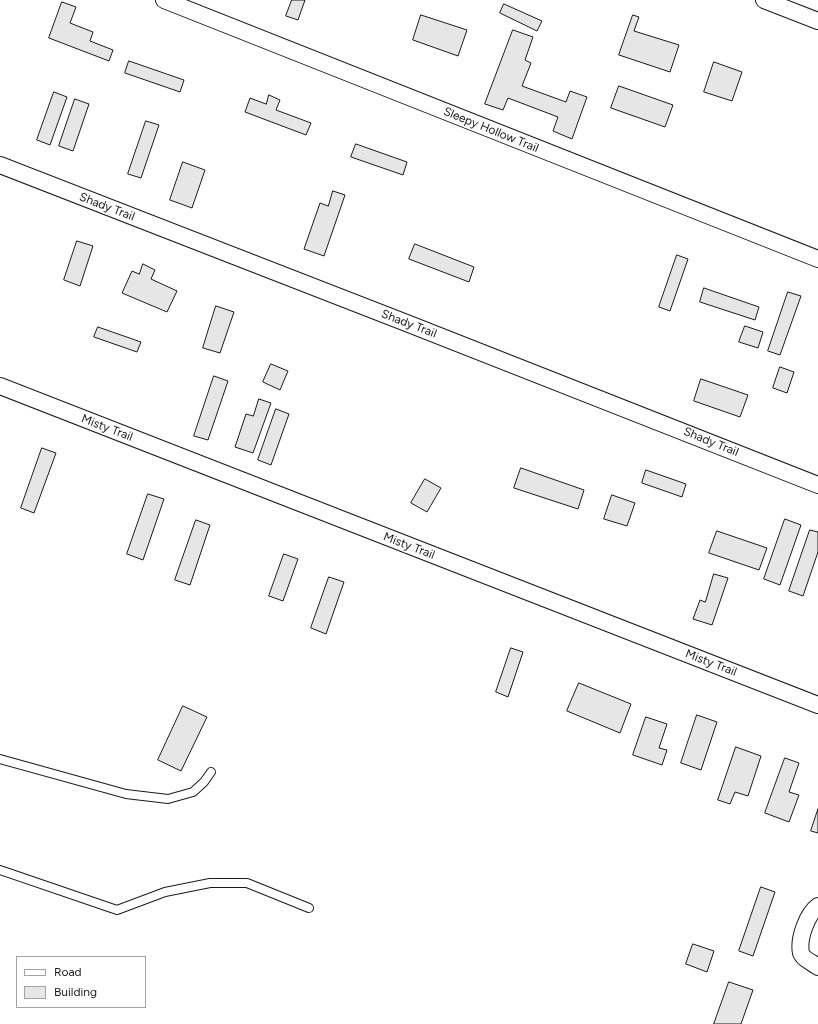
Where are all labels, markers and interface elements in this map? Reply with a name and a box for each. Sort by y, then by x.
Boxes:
street label: Sleepy Hollow Trail [441,104,541,156]
street label: Shady Trail [77,190,137,224]
street label: Shady Trail [379,307,439,341]
street label: Misty Trail [79,412,135,444]
street label: Shady Trail [681,424,741,460]
street label: Misty Trail [381,530,437,562]
street label: Misty Trail [683,647,739,679]
legend [16,956,146,1008]
text: Road [54,965,82,979]
text: Building [54,985,97,999]

